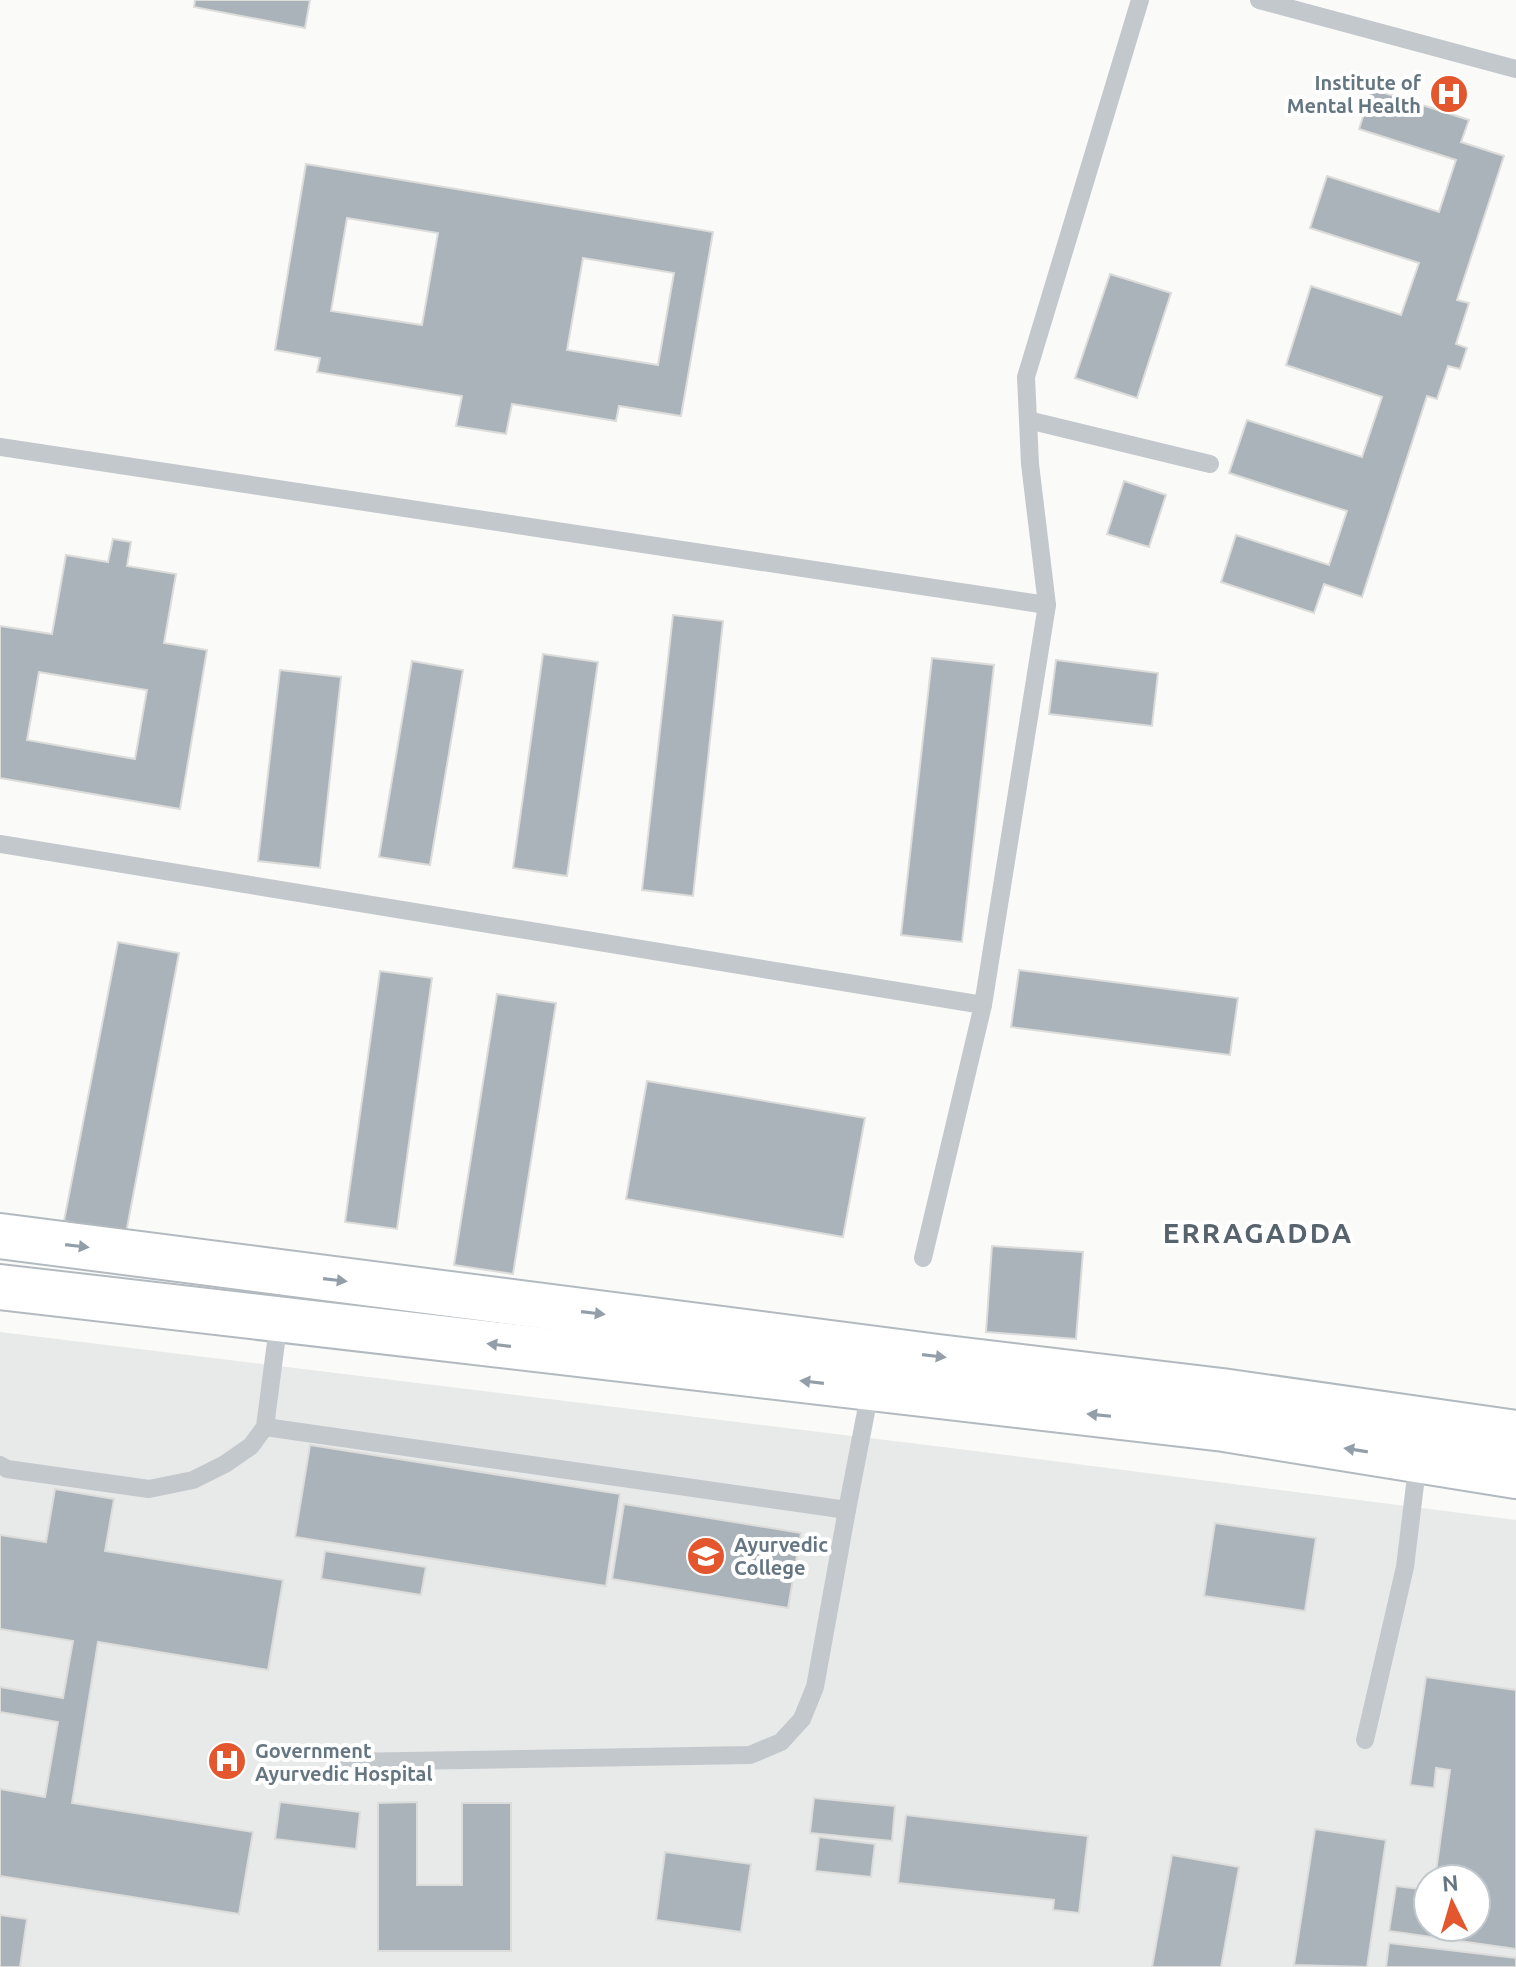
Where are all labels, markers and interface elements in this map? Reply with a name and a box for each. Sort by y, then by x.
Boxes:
place label: Institute of Mental Health [1287,71,1422,117]
hospital icon: Institute of Mental Health [1428,73,1470,115]
district label: ERRAGADDA [1163,1217,1353,1248]
one-way arrow [65,1240,90,1253]
one-way arrow [323,1273,348,1286]
one-way arrow [581,1306,606,1319]
one-way arrow [486,1339,511,1352]
one-way arrow [922,1350,947,1363]
one-way arrow [800,1375,825,1388]
one-way arrow [1086,1409,1111,1422]
one-way arrow [1343,1443,1368,1456]
place label: Ayurvedic College [734,1533,828,1579]
school or university icon: Ayurvedic College [685,1535,727,1577]
place label: Government Ayurvedic Hospital [255,1739,432,1785]
hospital icon: Government Ayurvedic Hospital [206,1740,248,1782]
north arrow [1412,1863,1492,1943]
text: N [1441,1869,1459,1896]

